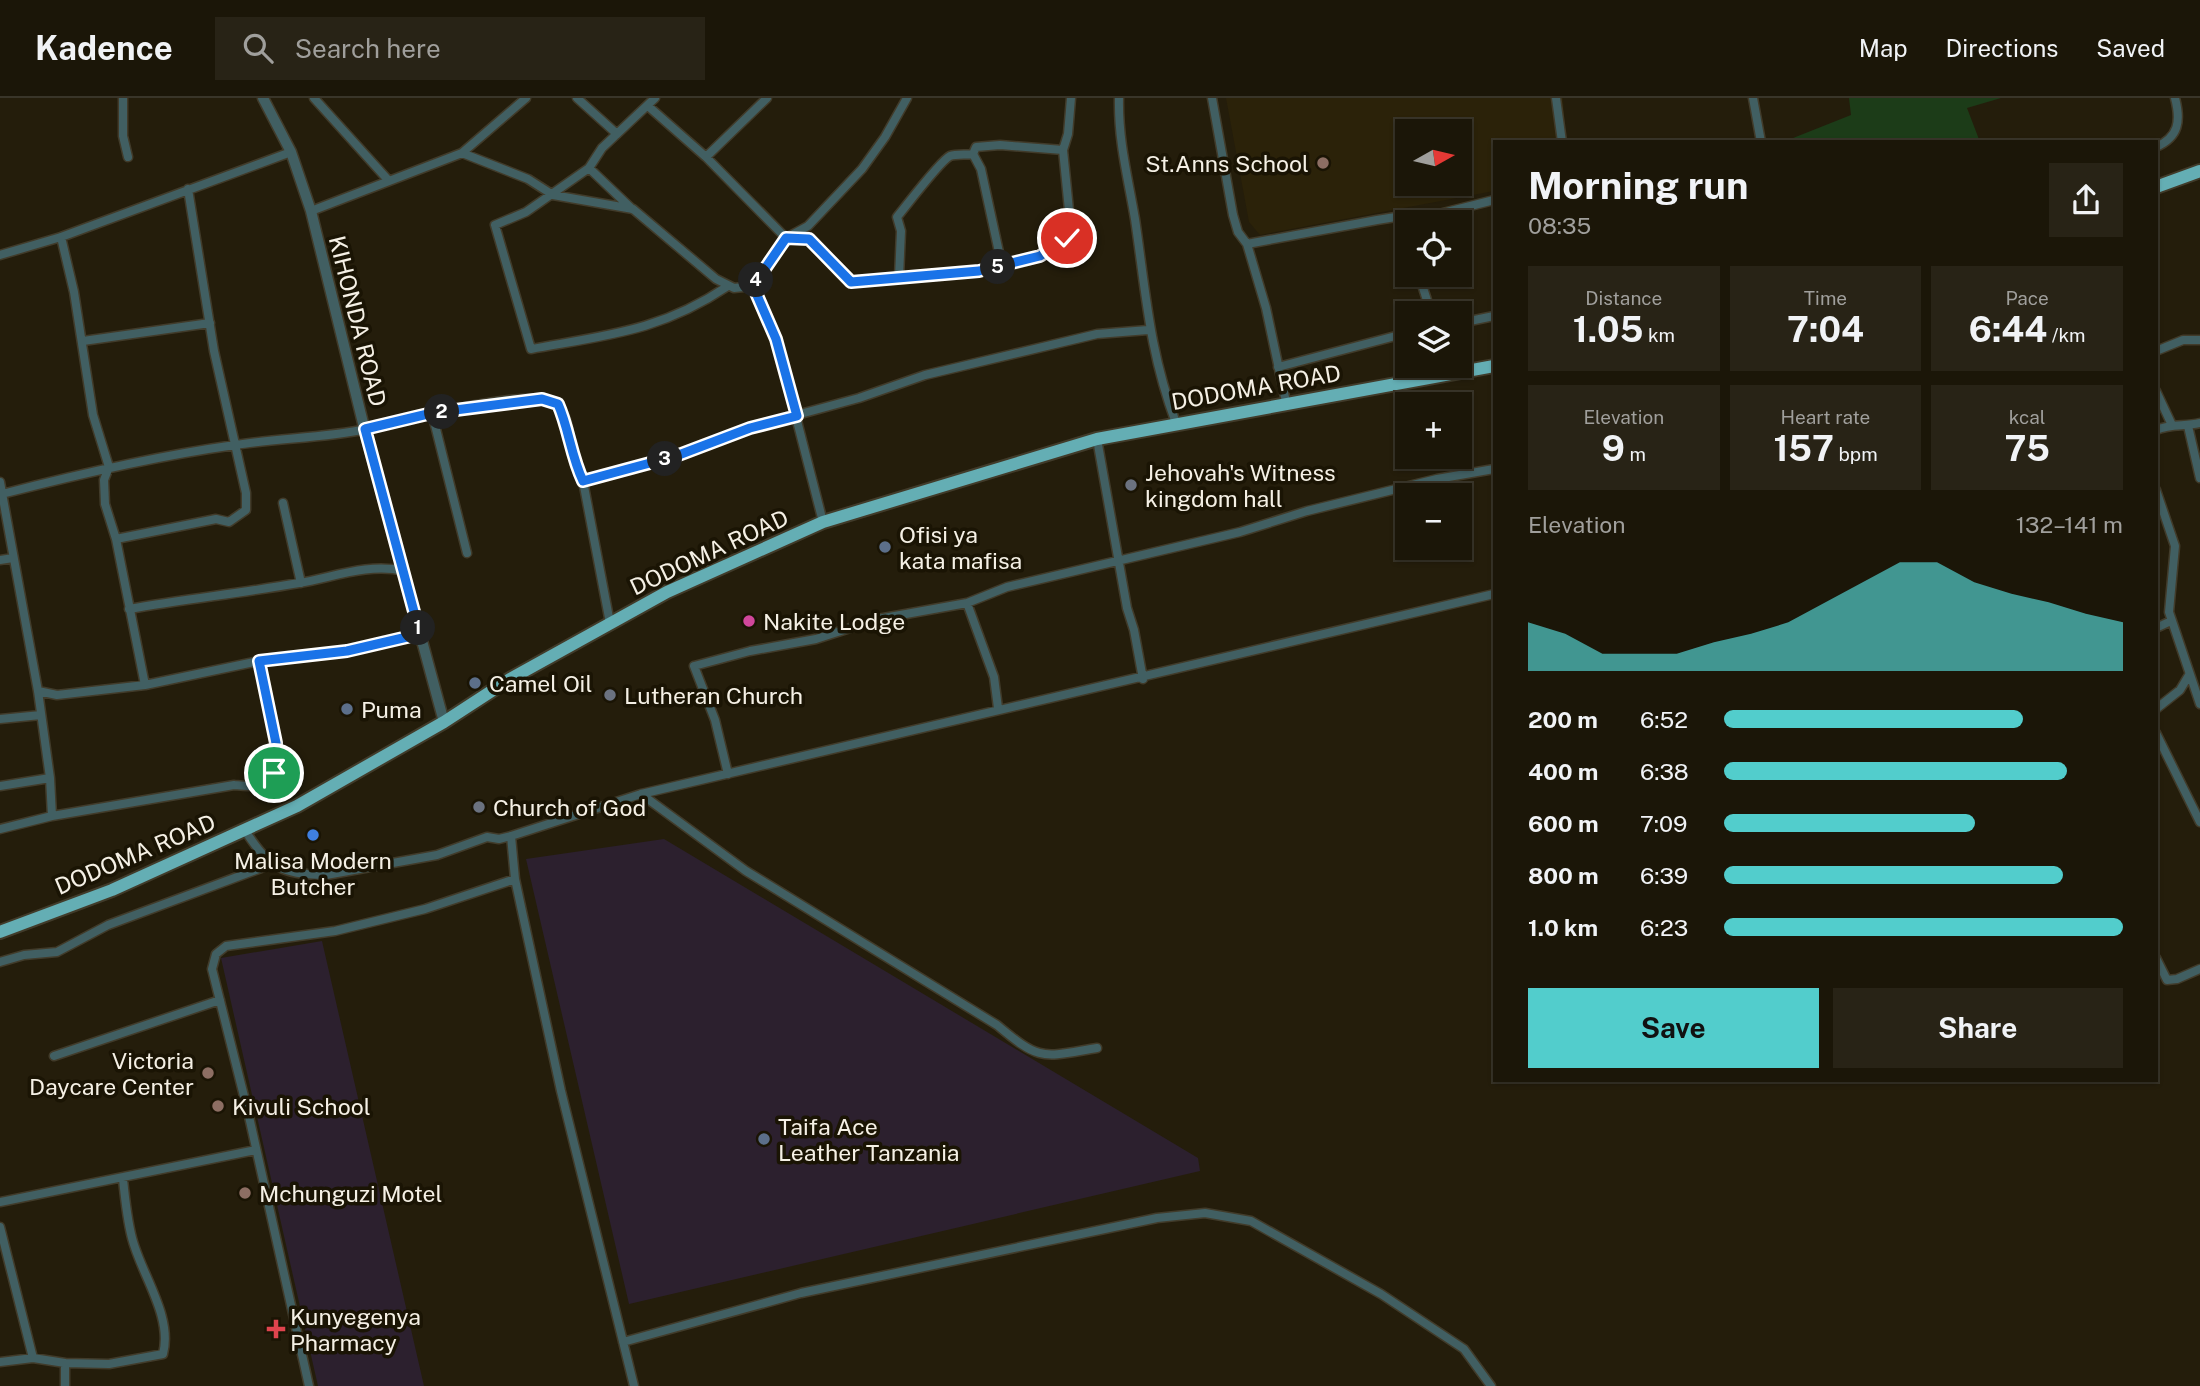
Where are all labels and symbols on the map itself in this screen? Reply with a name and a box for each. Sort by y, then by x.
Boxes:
north arrow [1395,119,1472,196]
place label: St.Anns School [1145,150,1309,177]
marker: St.Anns School [1315,155,1331,171]
pin [1037,208,1097,268]
street label: KIHONDA ROAD [324,233,392,409]
pin: 5 [981,250,1016,284]
pin: 4 [738,262,774,298]
street label: DODOMA ROAD [1169,359,1343,415]
pin: 2 [424,394,460,430]
pin: 3 [648,442,682,476]
place label: Jehovah's Witness kingdom hall [1145,459,1336,512]
marker: Jehovah's Witness kingdom hall [1123,477,1139,493]
street label: DODOMA ROAD [626,503,792,601]
place label: Ofisi ya kata mafisa [899,521,1022,574]
marker: Ofisi ya kata mafisa [877,539,893,555]
place label: Nakite Lodge [763,608,905,635]
pin: 1 [400,610,436,646]
marker: Nakite Lodge [741,613,757,629]
place label: Camel Oil [489,670,592,697]
marker: Camel Oil [467,675,483,691]
place label: Lutheran Church [624,682,803,709]
marker: Lutheran Church [602,687,618,703]
place label: Puma [361,696,422,723]
marker: Puma [339,701,355,717]
pin [244,743,304,803]
place label: Church of God [493,794,646,821]
marker: Church of God [471,799,487,815]
street label: DODOMA ROAD [51,808,219,900]
marker: Malisa Modern Butcher [305,827,321,843]
place label: Malisa Modern Butcher [234,847,392,900]
place label: Victoria Daycare Center [29,1047,194,1100]
marker: Victoria Daycare Center [200,1065,216,1081]
place label: Kivuli School [232,1093,371,1120]
marker: Kivuli School [210,1098,226,1114]
place label: Taifa Ace Leather Tanzania [778,1113,960,1166]
marker: Taifa Ace Leather Tanzania [756,1131,772,1147]
place label: Mchunguzi Motel [259,1180,443,1207]
marker: Mchunguzi Motel [237,1185,253,1201]
place label: Kunyegenya Pharmacy [290,1303,421,1356]
marker: Kunyegenya Pharmacy [268,1321,284,1337]

